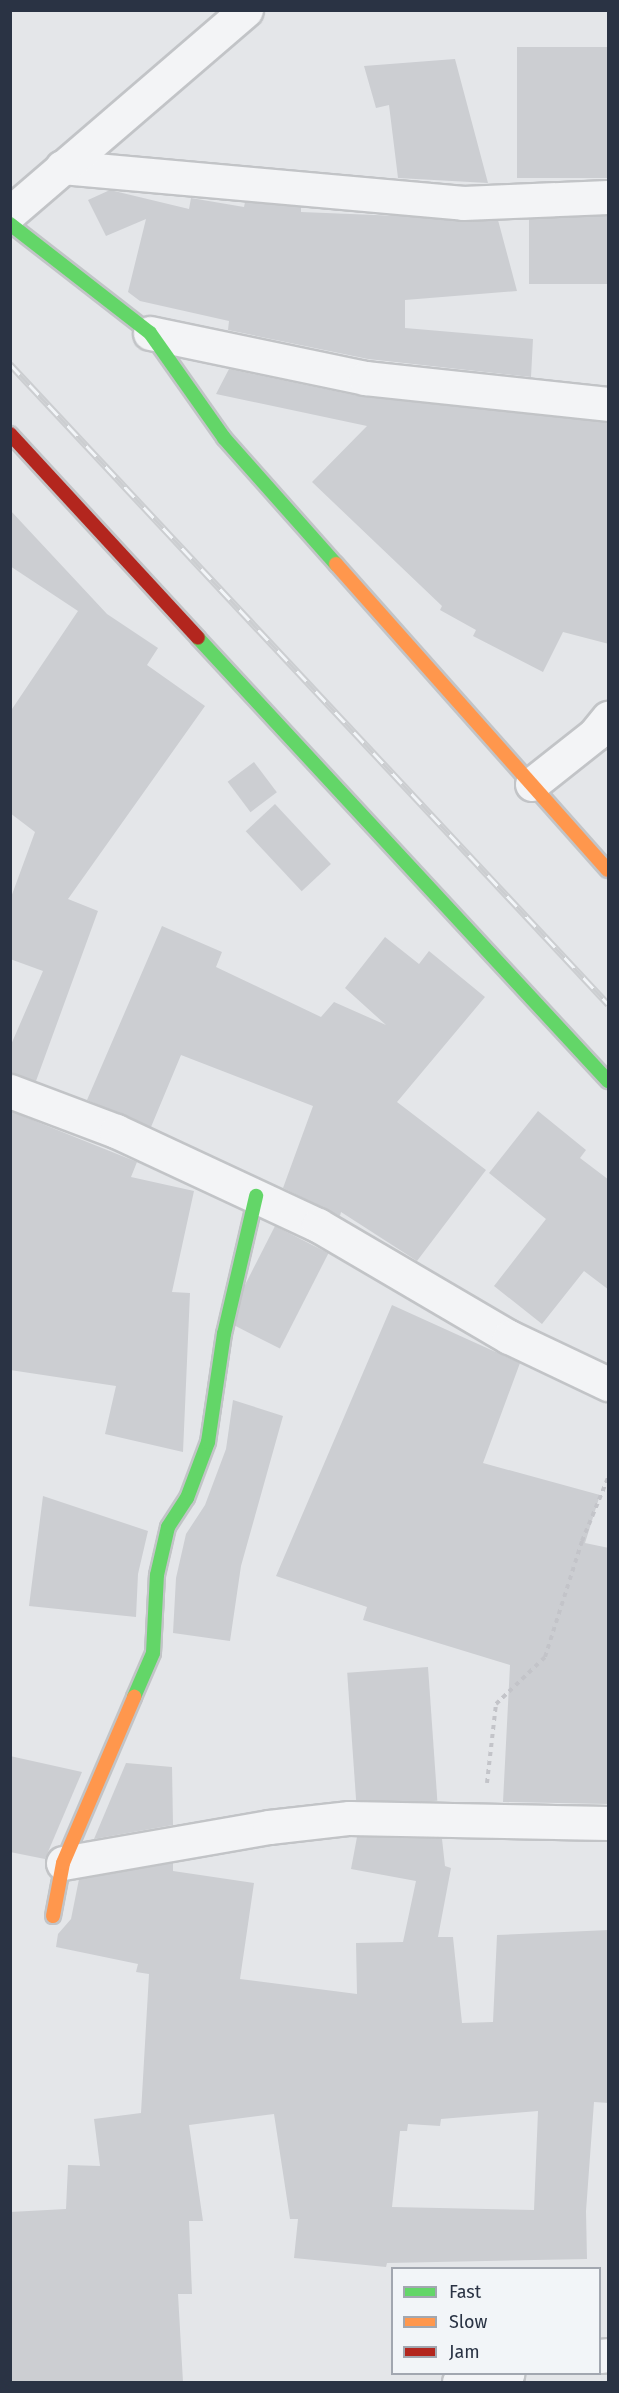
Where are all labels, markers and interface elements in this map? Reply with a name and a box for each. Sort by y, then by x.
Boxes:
legend [391,2267,601,2375]
text: Fast [449,2281,481,2303]
text: Slow [449,2311,487,2333]
text: Jam [449,2341,480,2363]

